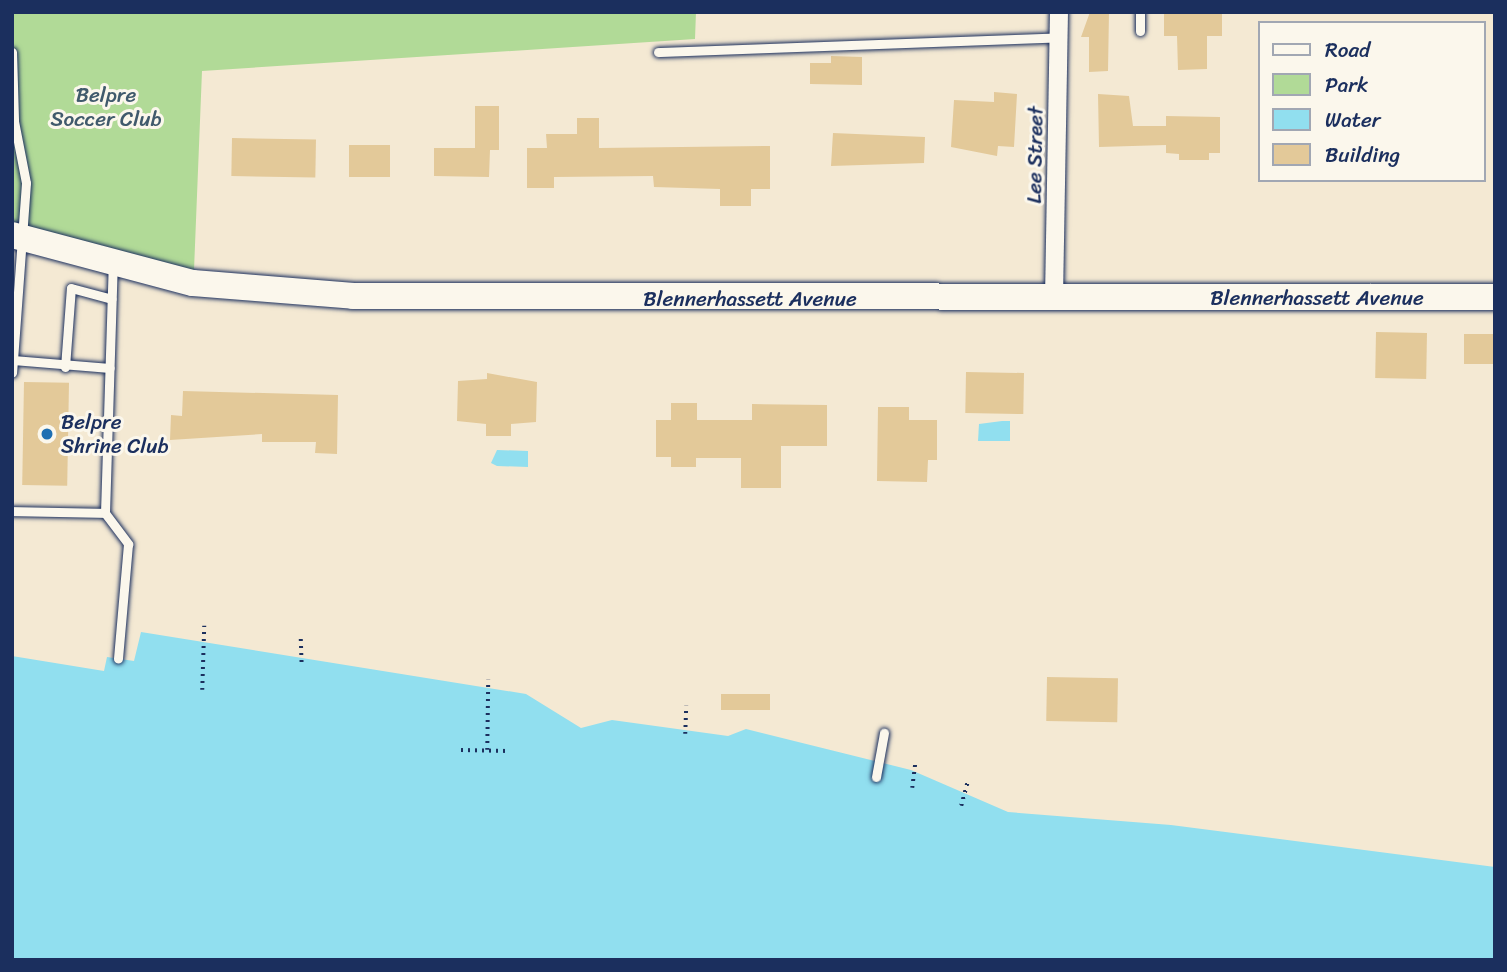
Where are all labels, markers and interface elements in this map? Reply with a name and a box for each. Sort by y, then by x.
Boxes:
legend [1258,21,1486,182]
text: Road [1325,31,1370,69]
text: Park [1325,66,1368,104]
park label: Belpre Soccer Club [50,82,162,132]
text: Water [1325,101,1380,139]
street label: Lee Street [1022,106,1048,204]
text: Building [1325,136,1400,174]
street label: Blennerhassett Avenue [1211,285,1423,311]
street label: Blennerhassett Avenue [644,286,856,312]
place label: Belpre Shrine Club [61,409,169,459]
marker: Belpre Shrine Club [39,426,55,442]

